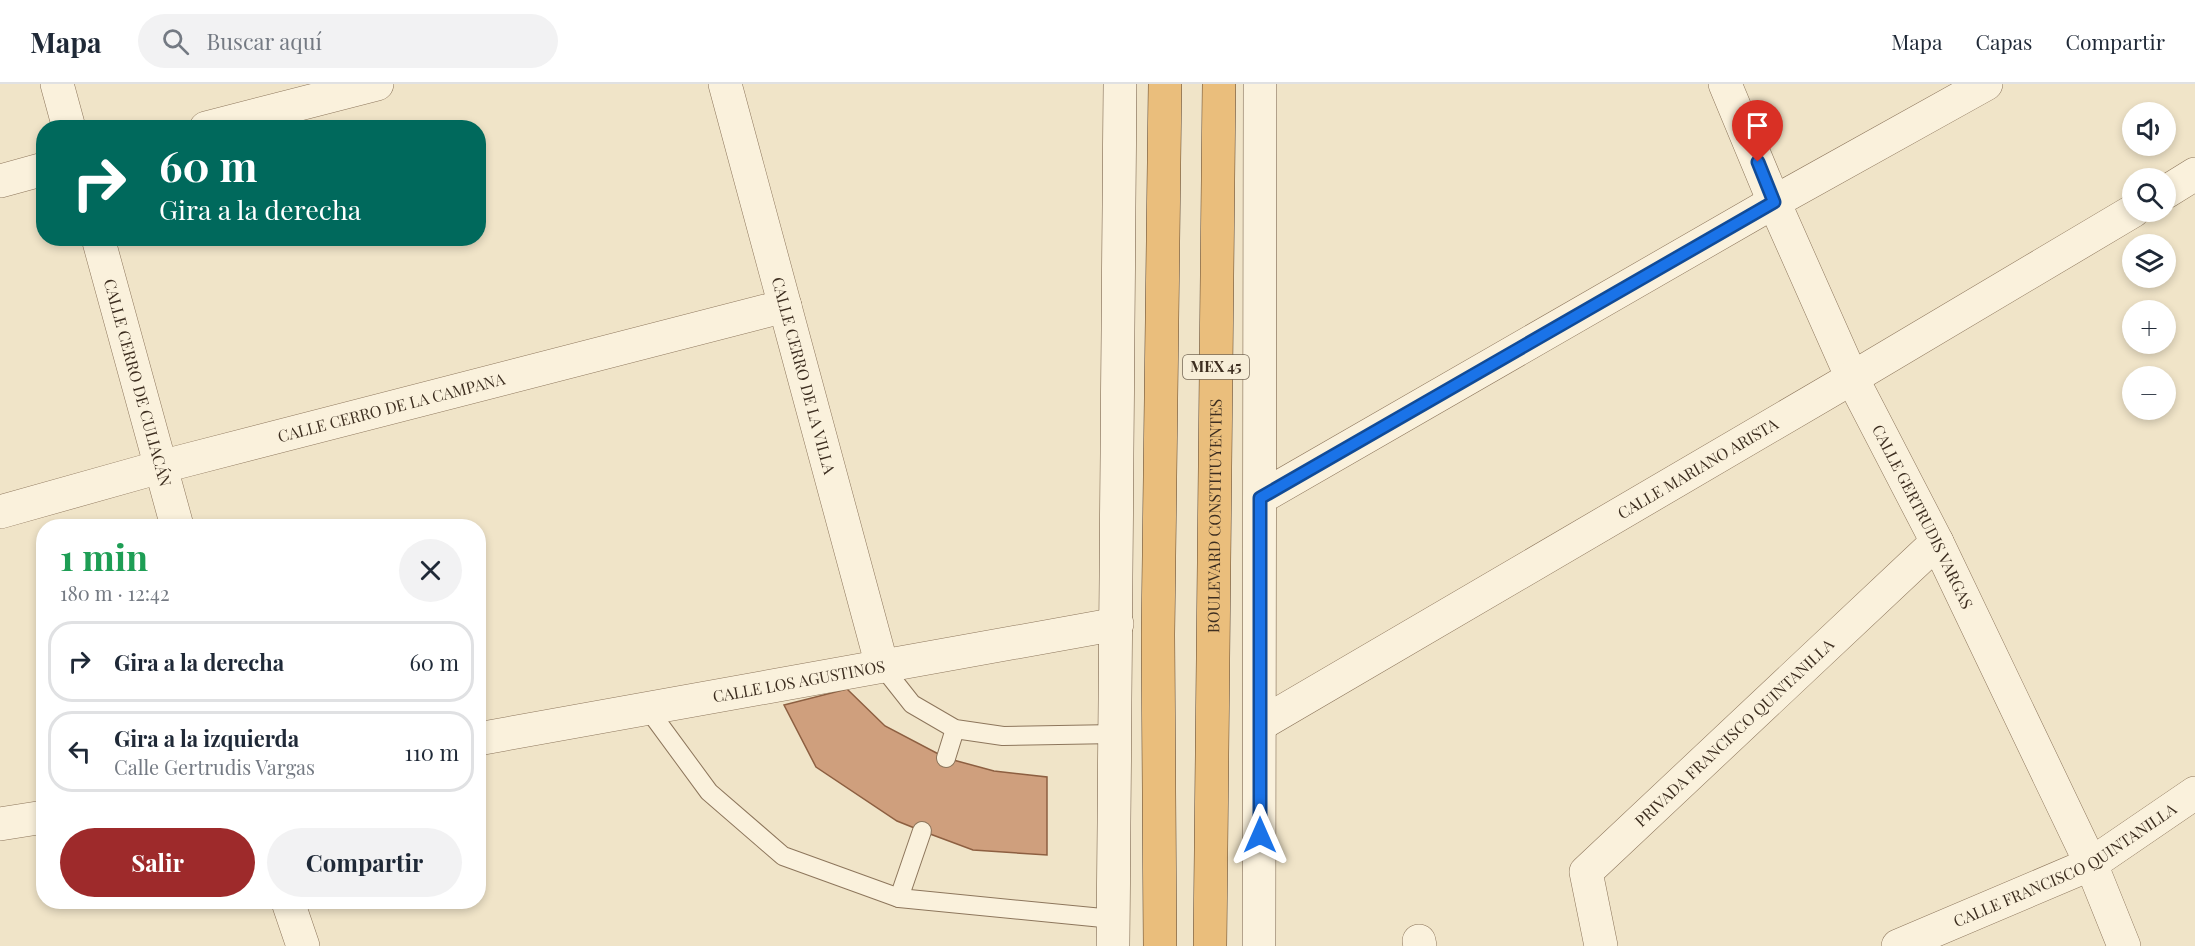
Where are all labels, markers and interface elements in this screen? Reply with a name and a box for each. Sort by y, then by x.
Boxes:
search box [138,14,558,68]
text: Mapa [30,23,102,60]
icon: search [159,25,192,58]
text: Buscar aquí [207,26,322,56]
text: Mapa [1891,27,1943,55]
text: Capas [1976,27,2032,55]
text: Compartir [2065,27,2165,55]
pin [1732,100,1783,162]
map controls [2122,102,2176,420]
button: sound [2122,102,2176,156]
icon: arrive [1741,109,1774,142]
text: 60 m [159,137,257,193]
icon: right [60,144,138,222]
button: search [2122,168,2176,222]
text: Gira a la derecha [159,191,361,227]
button: layers [2122,234,2176,288]
street label: CALLE CERRO DE LA VILLA [768,275,841,477]
street label: CALLE CERRO DE CULIACÁN [100,276,177,489]
button: + [2122,300,2176,354]
road number: MEX 45 [1183,355,1249,379]
button: − [2122,366,2176,420]
street label: CALLE CERRO DE LA CAMPANA [275,367,508,446]
street label: BOULEVARD CONSTITUYENTES [1202,399,1226,633]
street label: CALLE MARIANO ARISTA [1613,412,1782,523]
street label: CALLE GERTRUDIS VARGAS [1868,421,1978,612]
text: 1 min [60,532,148,580]
button: close [399,539,462,602]
text: 180 m · 12:42 [60,579,170,606]
street label: PRIVADA FRANCISCO QUINTANILLA [1630,633,1839,831]
icon: right [63,645,96,678]
text: Gira a la derecha [114,647,284,677]
text: 60 m [409,647,459,677]
street label: CALLE LOS AGUSTINOS [711,655,887,707]
text: Gira a la izquierda [114,723,299,753]
icon: left [63,735,96,768]
text: 110 m [405,737,459,767]
text: Calle Gertrudis Vargas [114,753,315,780]
street label: CALLE FRANCISCO QUINTANILLA [1950,797,2181,931]
position arrow [1228,803,1292,867]
button: Salir [60,828,255,897]
button: Compartir [267,828,462,897]

